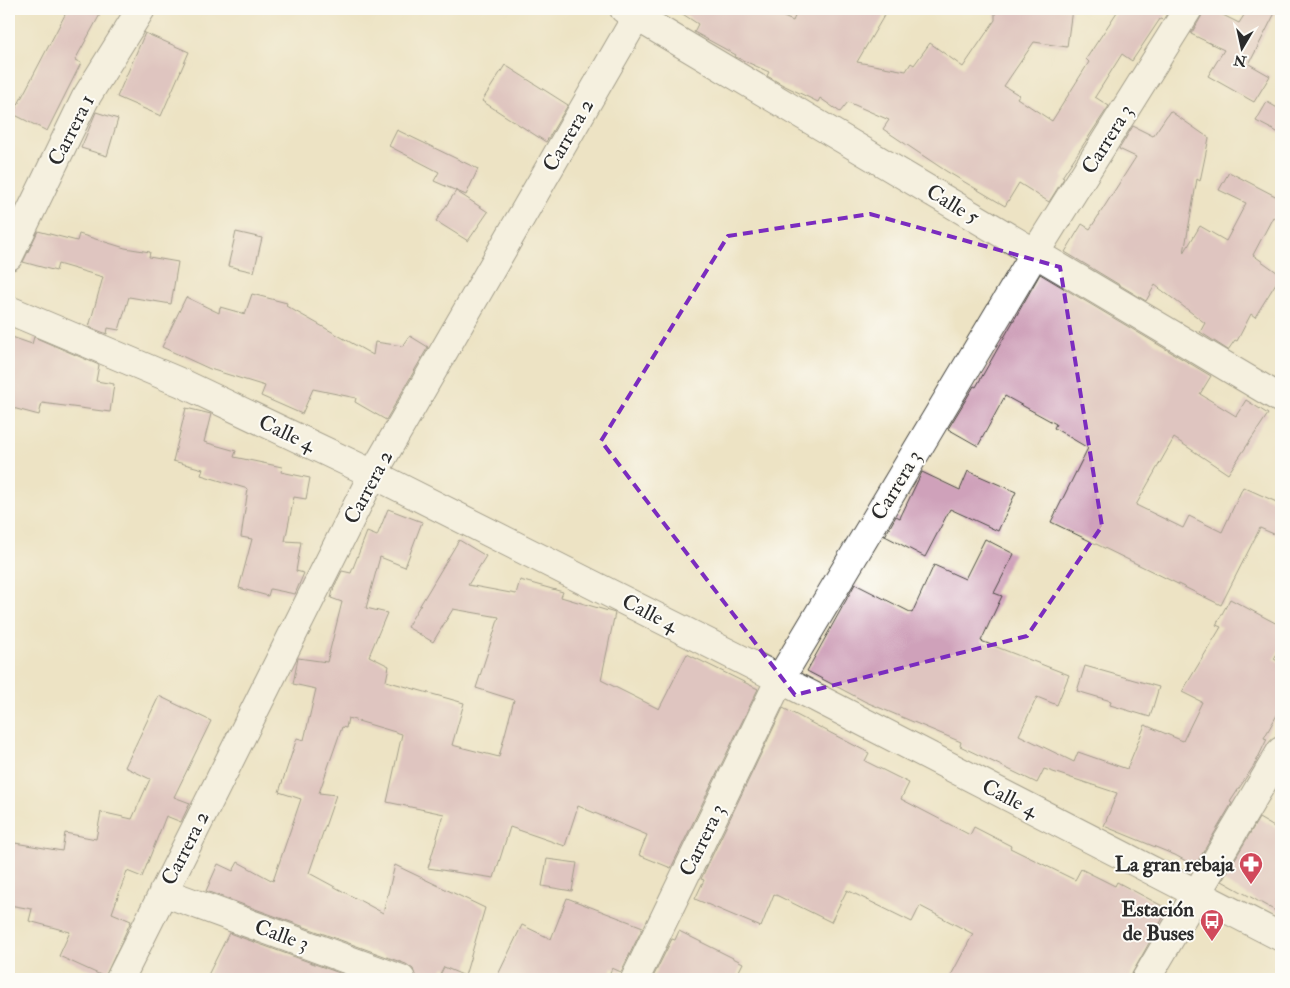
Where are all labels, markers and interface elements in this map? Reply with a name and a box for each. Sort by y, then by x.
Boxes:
north arrow [1218,22,1268,72]
text: N [1232,51,1249,70]
street label: Carrera 1 [42,90,101,171]
street label: Carrera 2 [537,94,600,177]
street label: Carrera 3 [1076,99,1139,179]
street label: Calle 5 [921,178,985,231]
street label: Calle 4 [254,409,321,459]
street label: Carrera 3 [865,445,928,525]
street label: Carrera 2 [338,446,399,529]
street label: Calle 4 [617,588,684,640]
street label: Calle 4 [977,773,1044,825]
street label: Carrera 3 [673,800,732,881]
street label: Carrera 2 [155,807,216,890]
place label: La gran rebaja [1115,851,1235,878]
pharmacy icon: La gran rebaja [1238,851,1264,885]
place label: Estación de Buses [1121,896,1194,947]
bus stop icon: Estación de Buses [1199,908,1225,942]
street label: Calle 3 [251,913,313,958]

